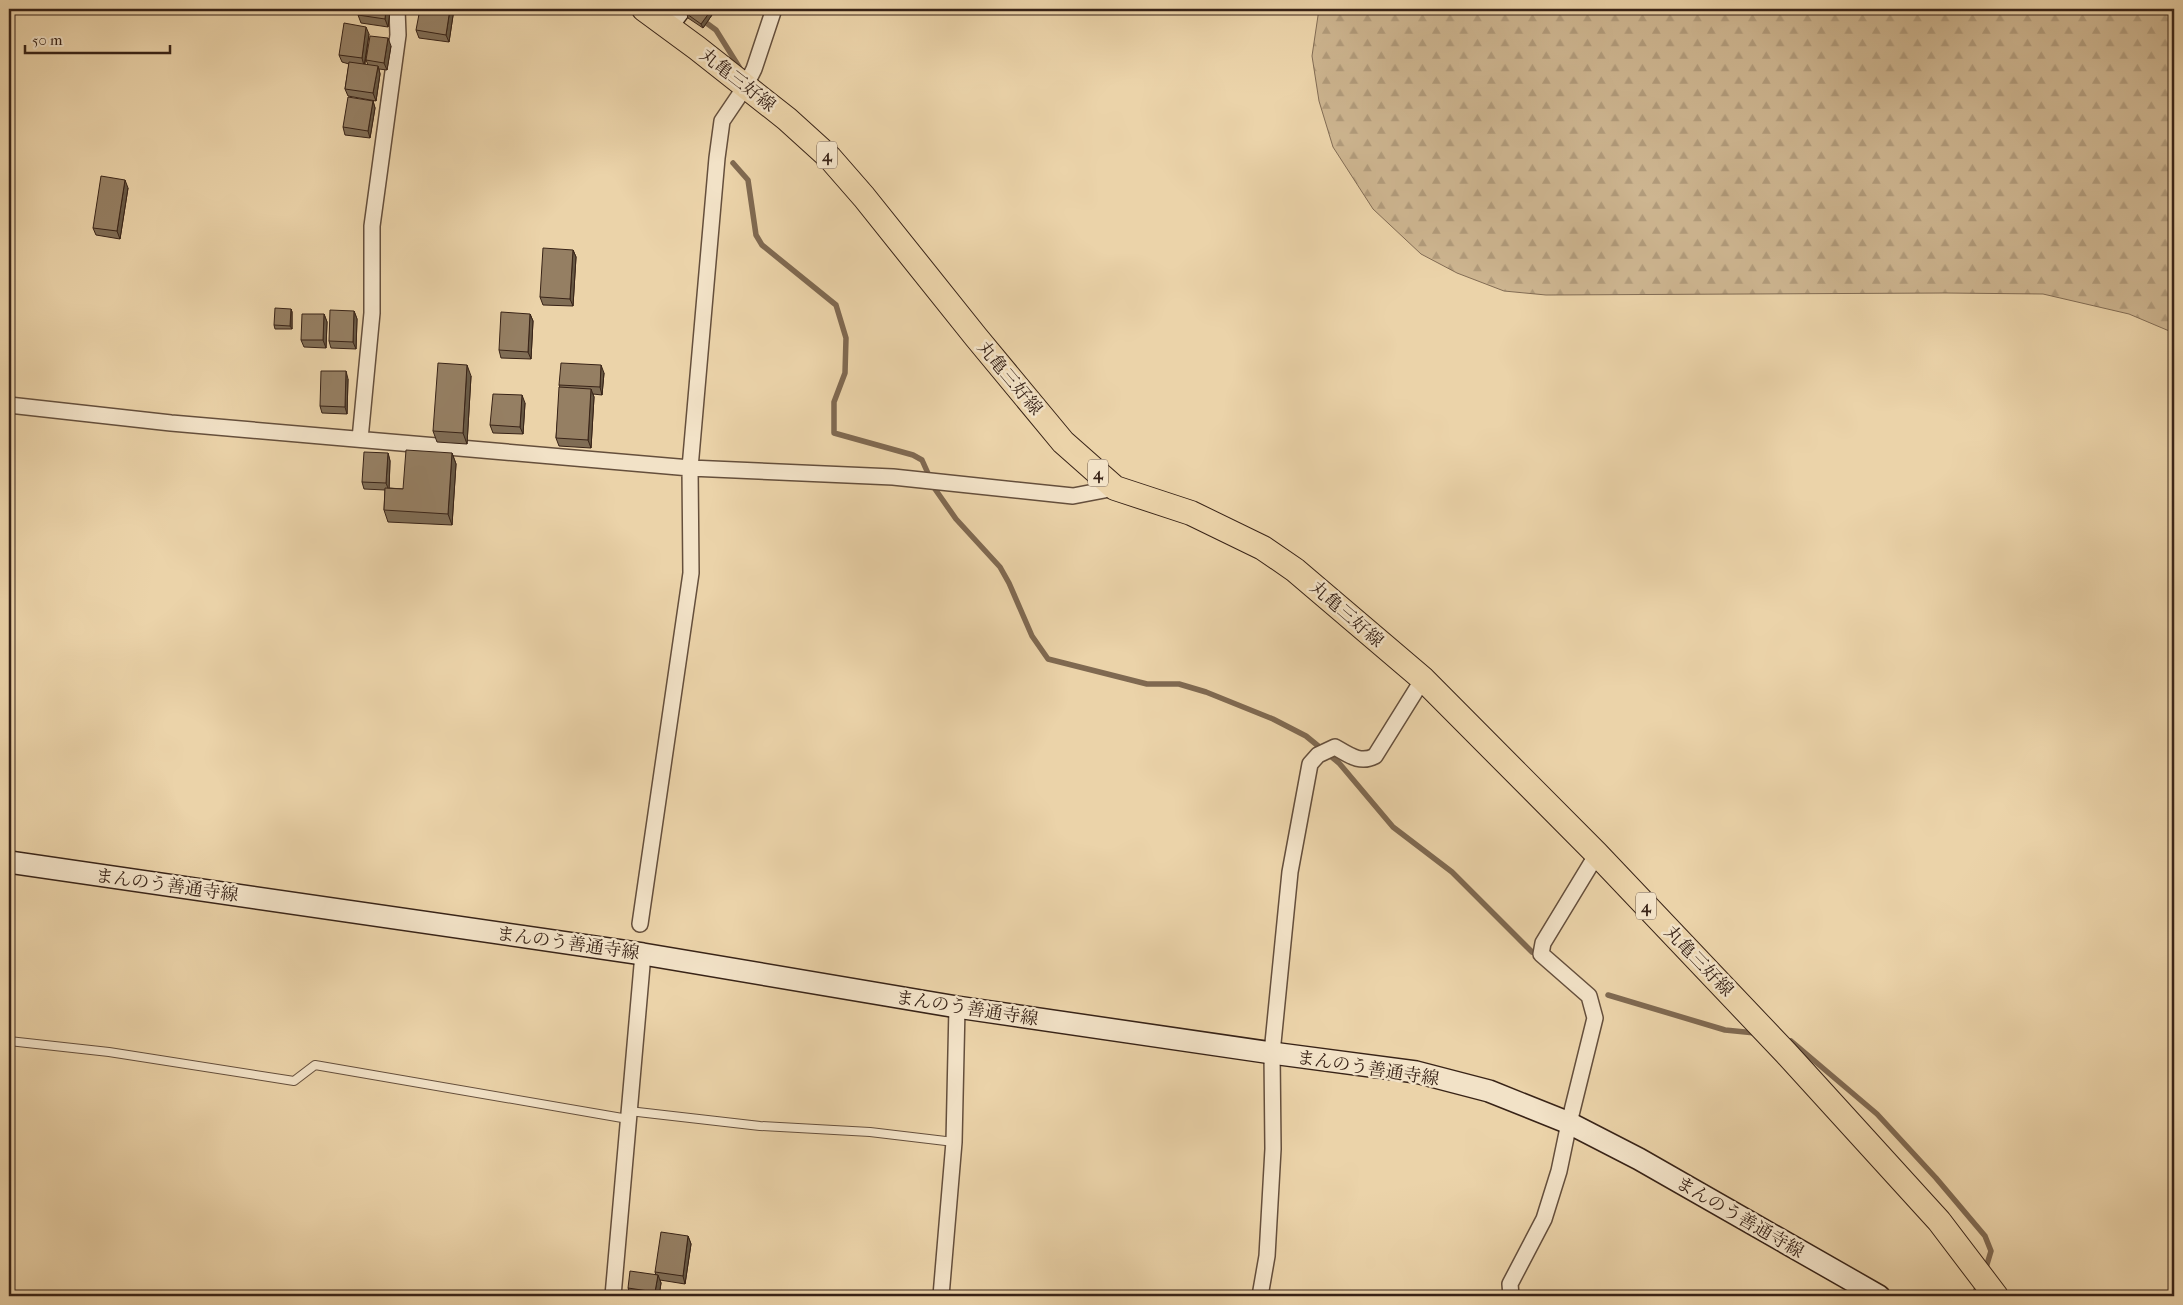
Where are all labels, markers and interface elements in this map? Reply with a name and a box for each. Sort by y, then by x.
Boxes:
scale bar [25,22,170,54]
text: 50 m [32,31,63,49]
street label: 丸亀三好線 [696,44,780,116]
road number: 4 [817,142,837,168]
street label: 丸亀三好線 [973,337,1047,420]
road number: 4 [1088,459,1108,486]
street label: 丸亀三好線 [1306,577,1388,652]
street label: まんのう善通寺線 [94,865,240,906]
road number: 4 [1636,892,1656,919]
street label: 丸亀三好線 [1660,922,1737,1001]
street label: まんのう善通寺線 [495,923,641,964]
street label: まんのう善通寺線 [894,987,1040,1030]
street label: まんのう善通寺線 [1295,1047,1441,1090]
street label: まんのう善通寺線 [1672,1172,1807,1263]

